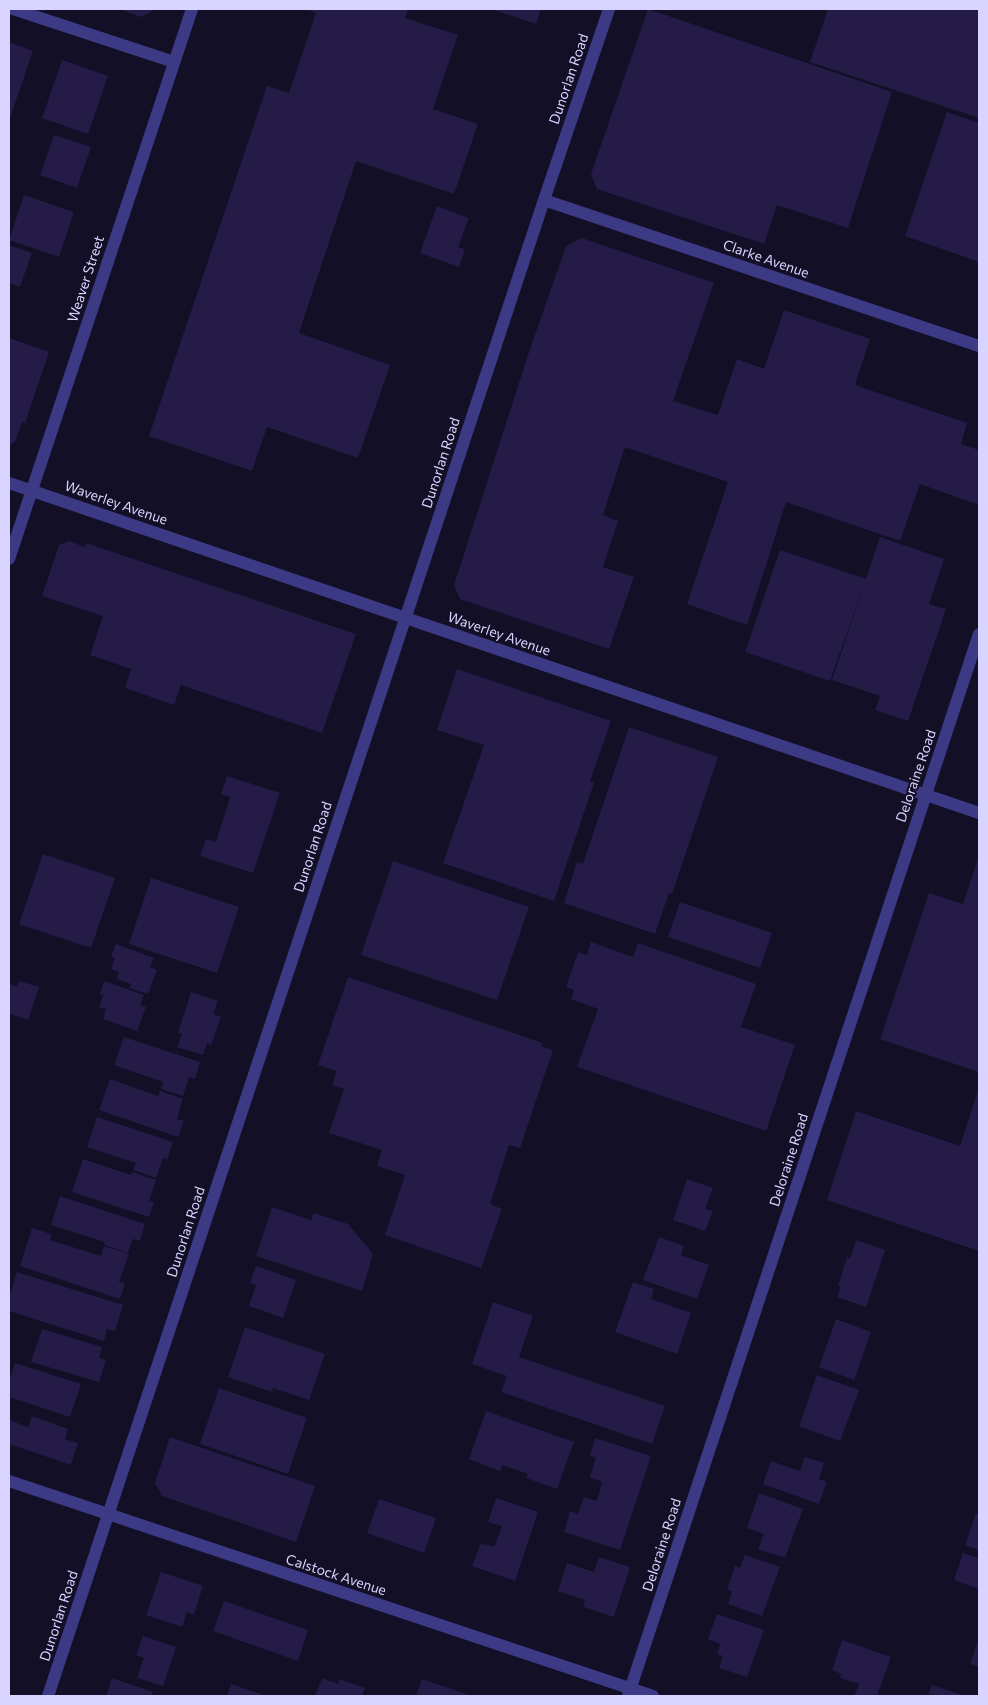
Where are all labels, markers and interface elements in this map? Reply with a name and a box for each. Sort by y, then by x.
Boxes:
street label: Dunorlan Road [546,32,592,126]
street label: Weaver Street [64,234,108,324]
street label: Clarke Avenue [721,236,811,282]
street label: Dunorlan Road [418,416,464,510]
street label: Waverley Avenue [62,477,170,529]
street label: Waverley Avenue [445,608,553,660]
street label: Deloraine Road [892,728,940,824]
street label: Dunorlan Road [290,800,336,894]
street label: Deloraine Road [766,1111,812,1209]
street label: Dunorlan Road [163,1185,209,1279]
street label: Deloraine Road [639,1496,685,1594]
street label: Calstock Avenue [284,1551,388,1599]
street label: Dunorlan Road [36,1569,82,1663]

